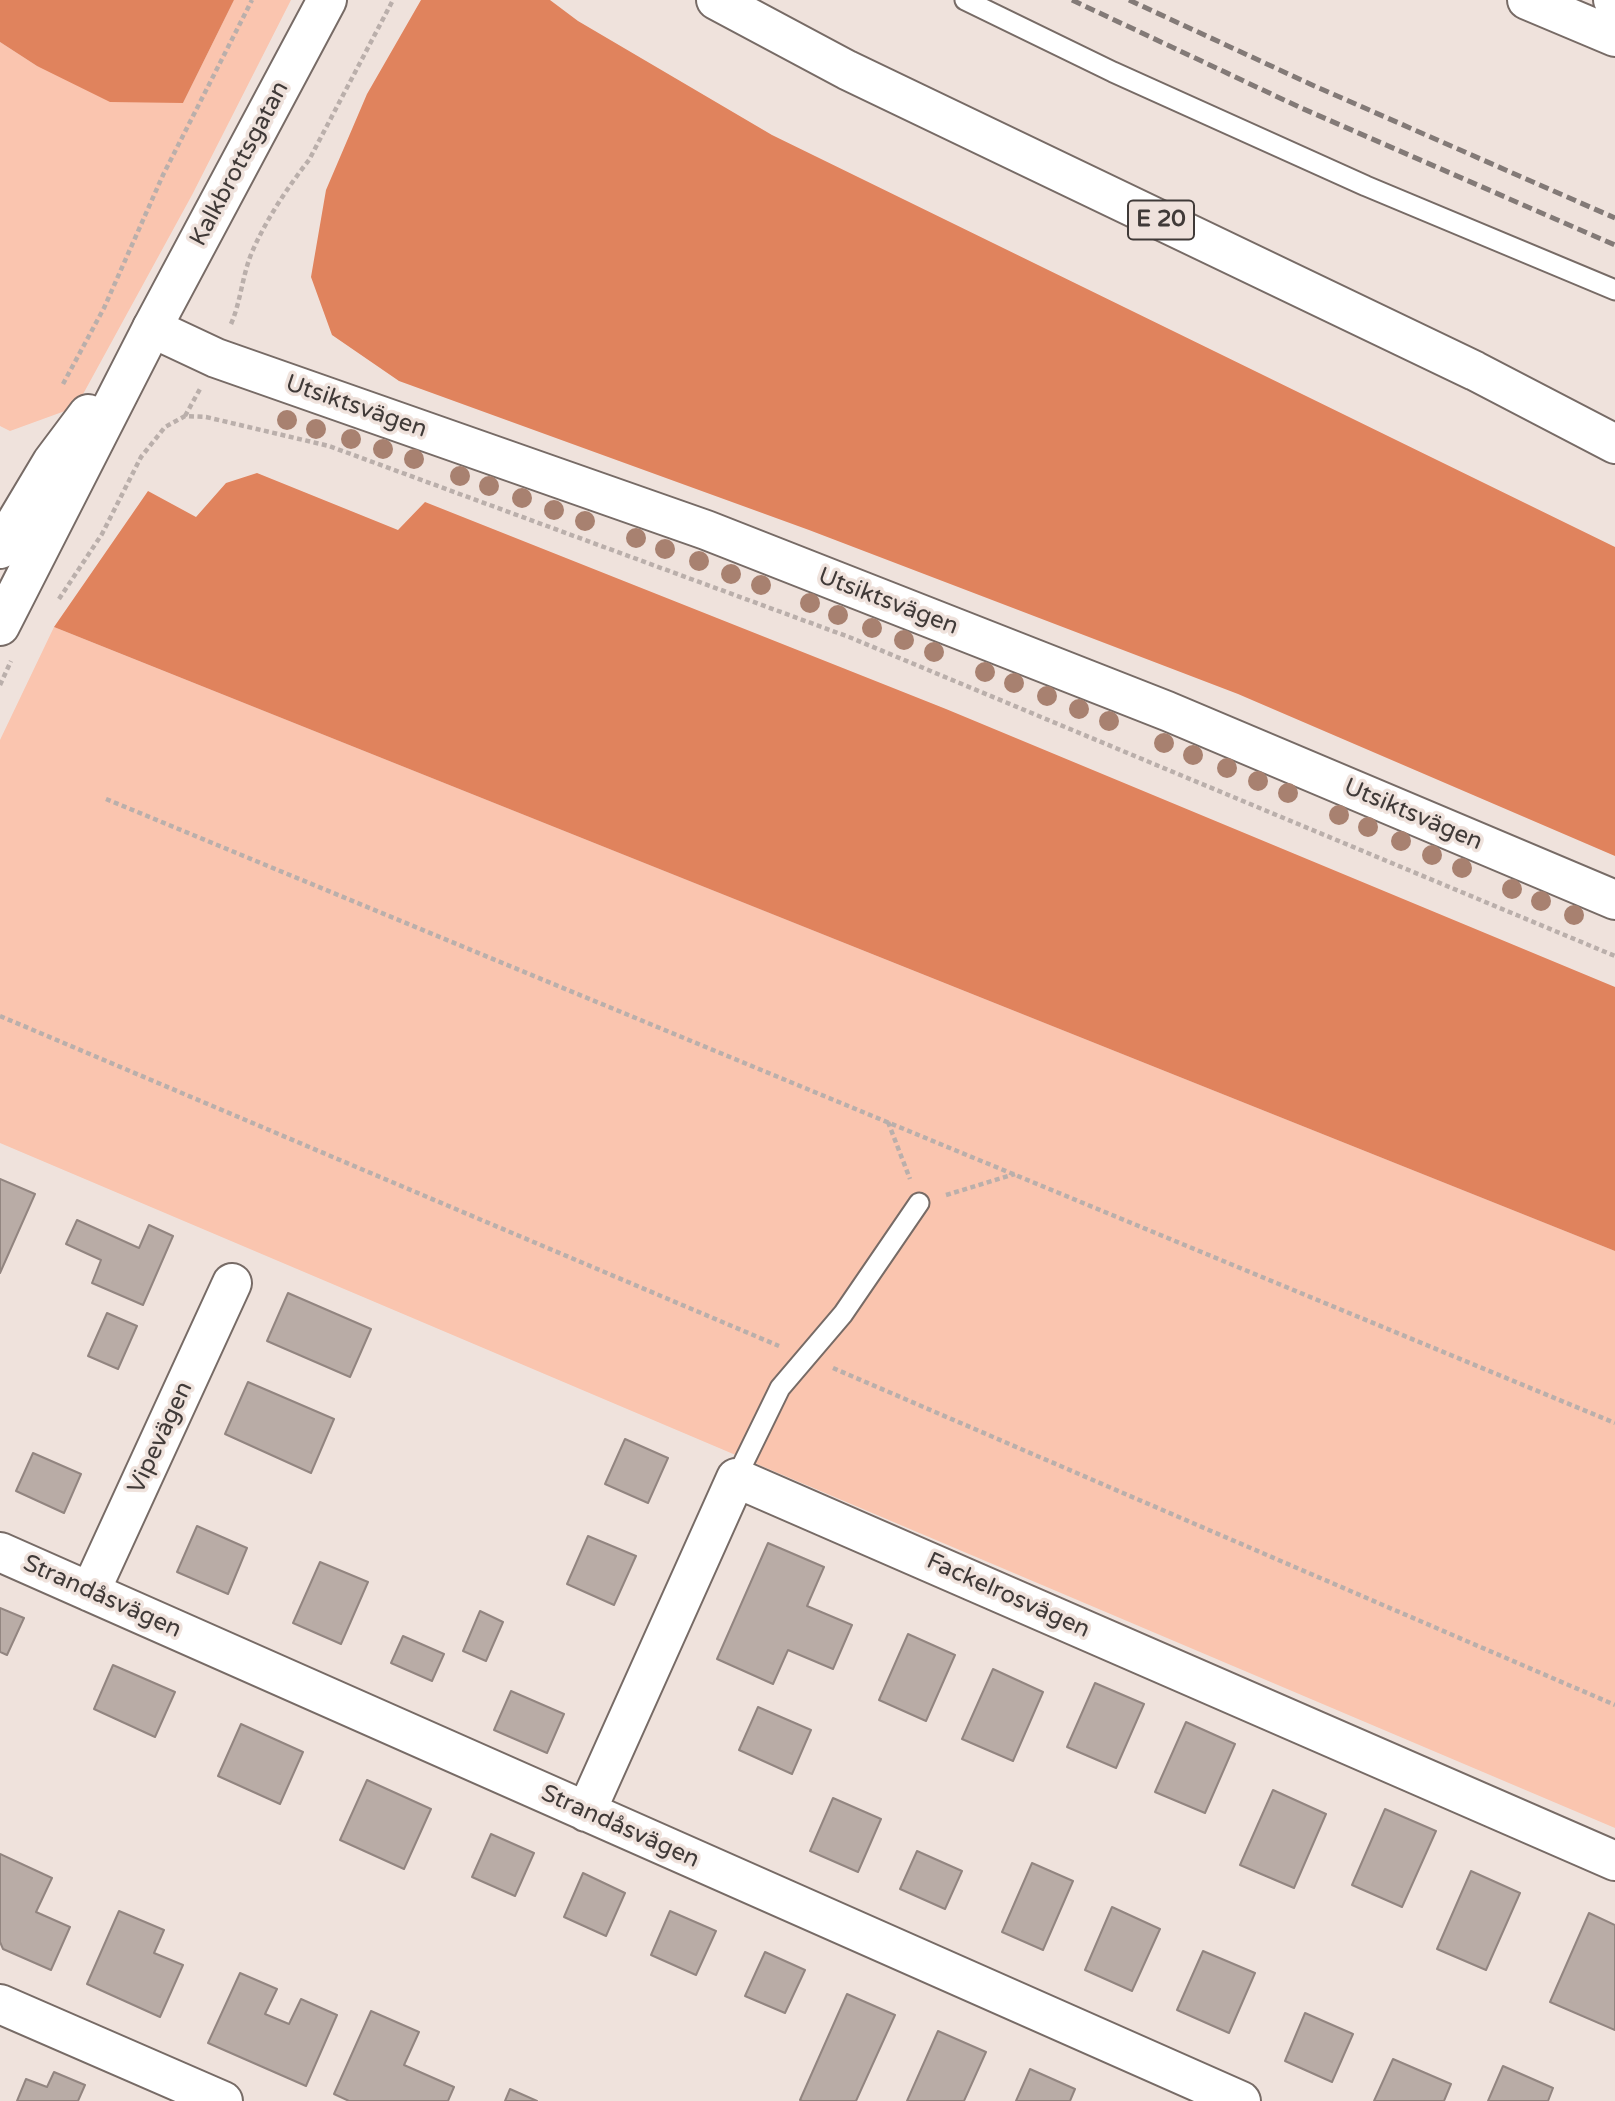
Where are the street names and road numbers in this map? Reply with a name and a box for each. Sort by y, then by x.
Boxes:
street label: Kalkbrottsgatan [184,77,296,251]
road number: E 20 [1128,200,1194,240]
street label: Utsiktsvägen [281,369,431,445]
street label: Utsiktsvägen [814,562,962,642]
street label: Utsiktsvägen [1339,773,1487,857]
street label: Vipevägen [123,1377,199,1499]
street label: Fackelrosvägen [922,1547,1094,1645]
street label: Strandåsvägen [18,1549,186,1645]
street label: Strandåsvägen [536,1779,704,1875]

